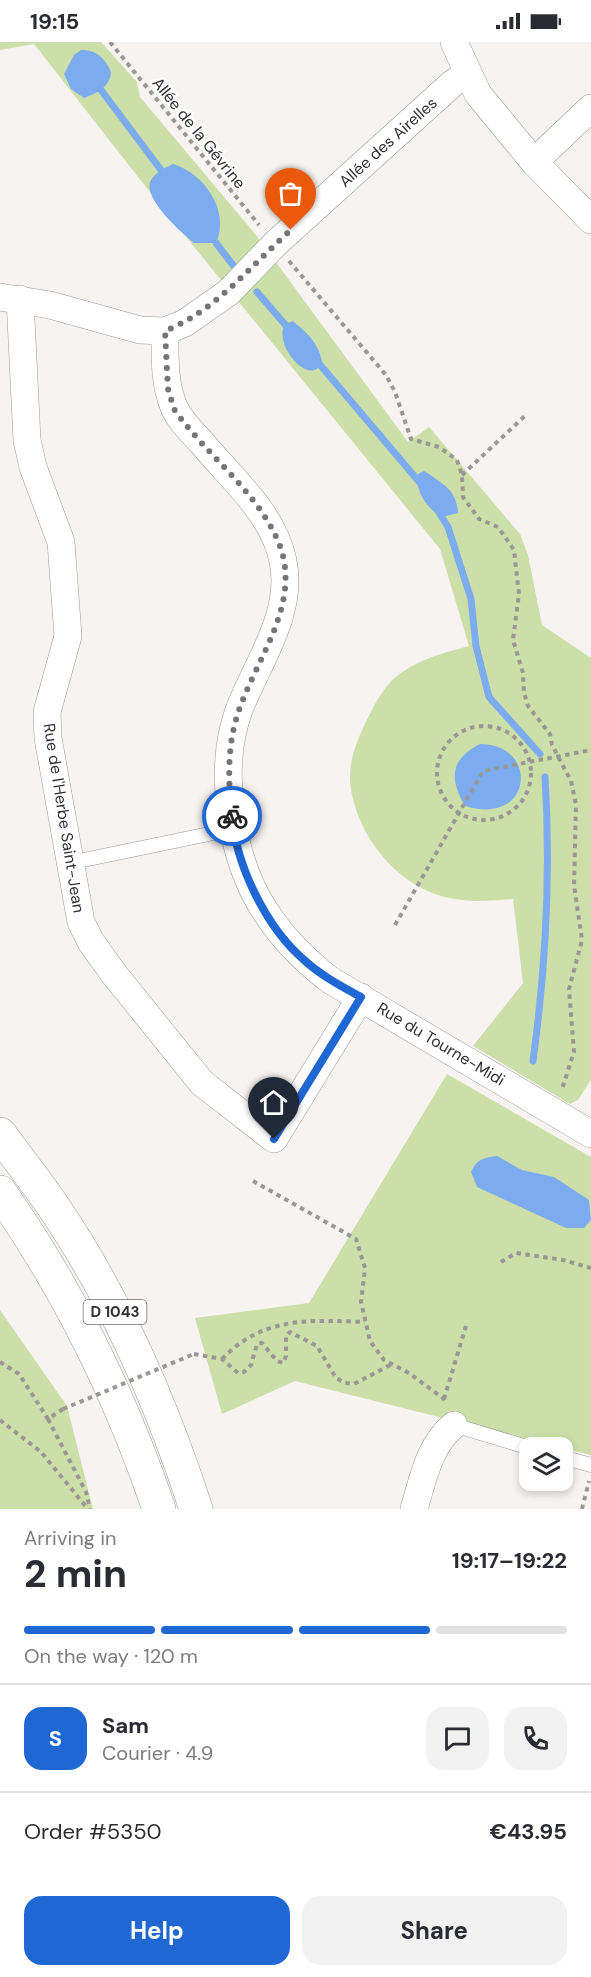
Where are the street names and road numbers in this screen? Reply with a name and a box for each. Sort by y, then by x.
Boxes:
street label: Allée de la Gévrine [148,73,250,193]
street label: Allée des Airelles [335,92,441,192]
street label: Rue de l'Herbe Saint-Jean [39,722,89,914]
street label: Rue du Tourne-Midi [373,997,509,1091]
road number: D 1043 [84,1300,146,1324]

